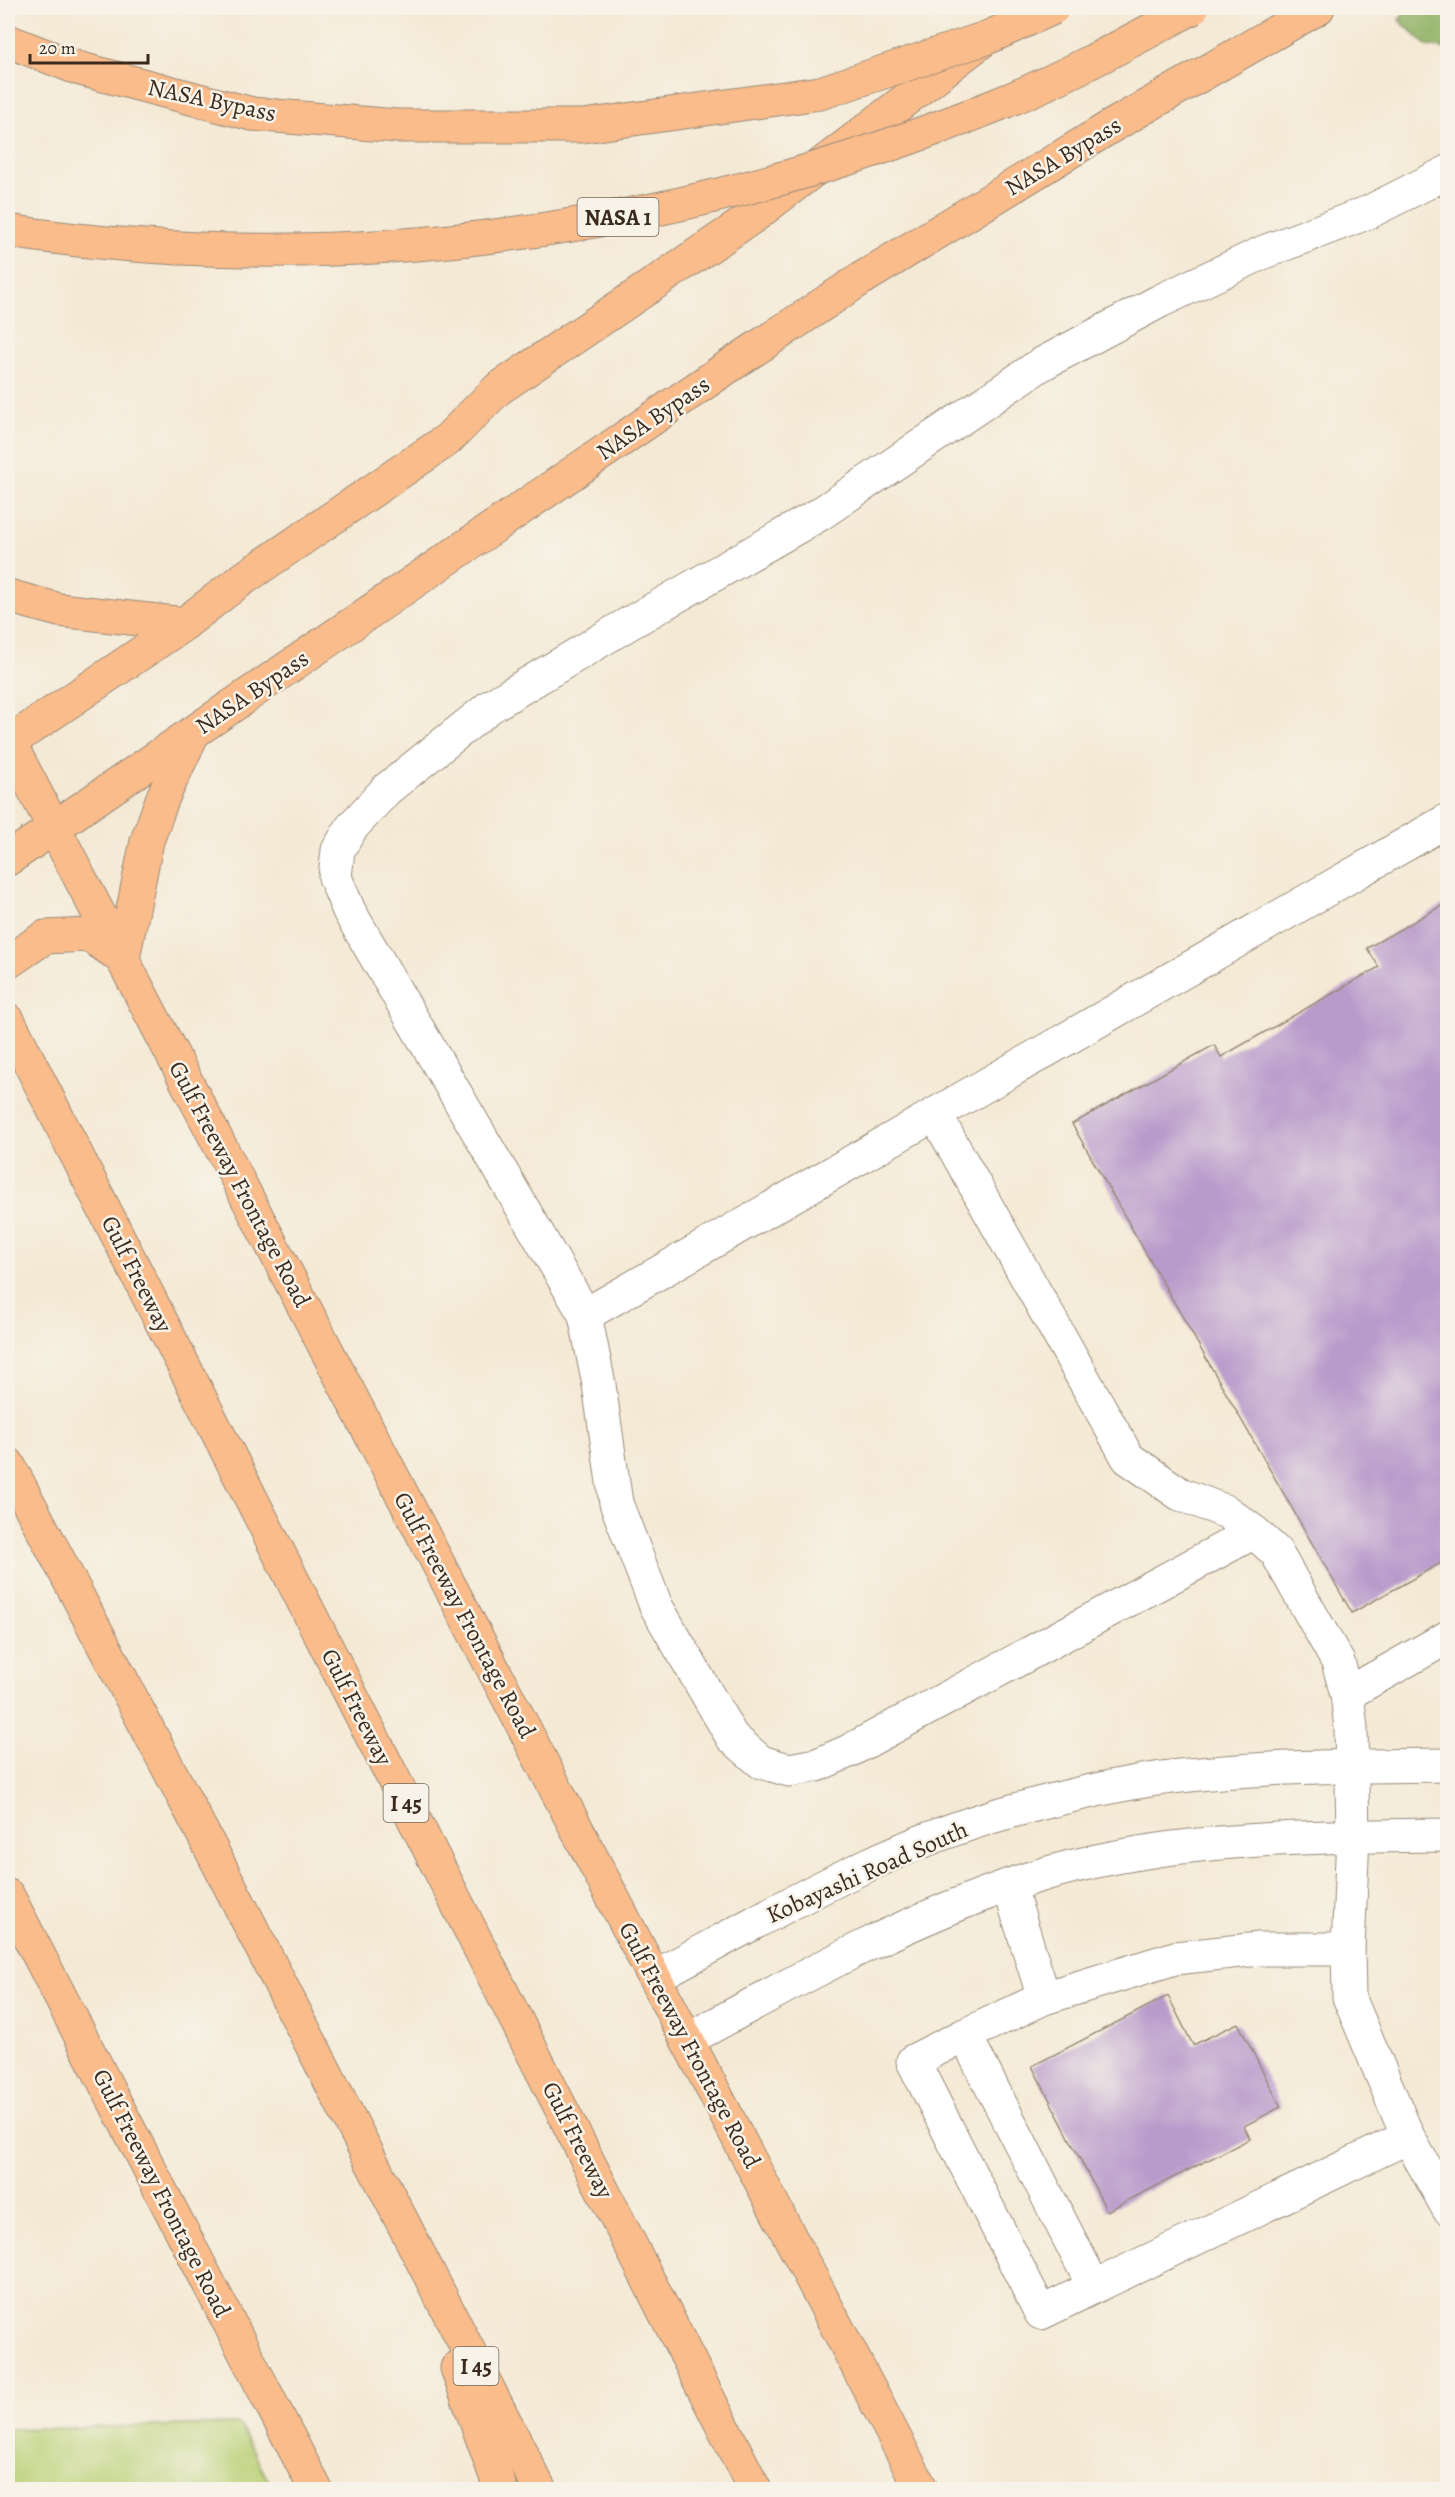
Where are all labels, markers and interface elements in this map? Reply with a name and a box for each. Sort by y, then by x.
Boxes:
scale bar [30,27,148,65]
text: 20 m [39,36,76,60]
street label: NASA Bypass [145,71,279,129]
street label: NASA Bypass [999,109,1127,203]
road number: NASA 1 [578,198,658,236]
street label: NASA Bypass [590,368,716,468]
street label: NASA Bypass [189,642,315,742]
street label: Gulf Freeway Frontage Road [161,1055,319,1313]
street label: Gulf Freeway [94,1210,180,1338]
street label: Gulf Freeway Frontage Road [386,1486,544,1744]
street label: Gulf Freeway [314,1643,400,1771]
road number: I 45 [384,1784,428,1822]
street label: Kobayashi Road South [761,1813,973,1931]
street label: Gulf Freeway Frontage Road [611,1916,769,2174]
street label: Gulf Freeway Frontage Road [85,2063,239,2323]
street label: Gulf Freeway [535,2076,621,2204]
road number: I 45 [454,2347,498,2385]

